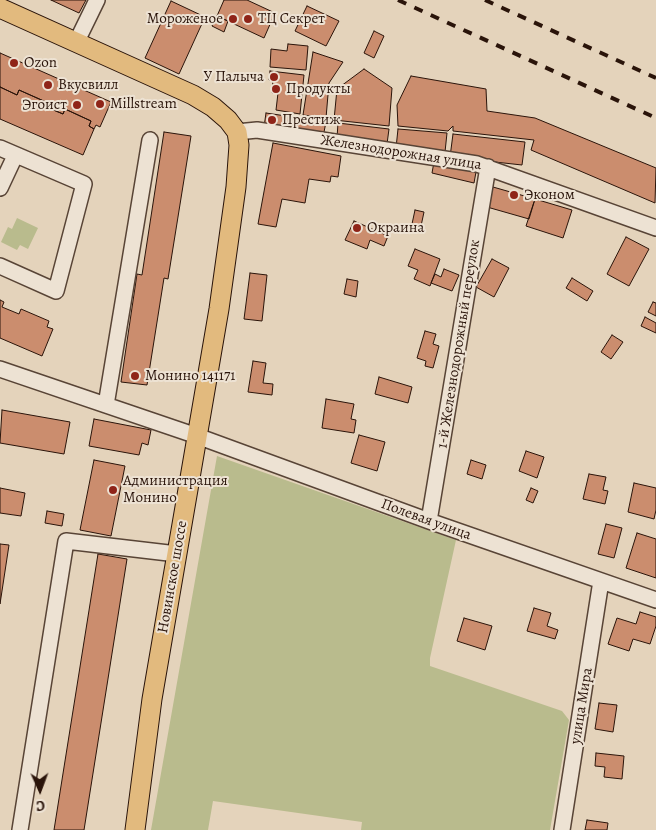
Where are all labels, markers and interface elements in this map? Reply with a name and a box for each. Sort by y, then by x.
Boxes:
place label: Мороженое [147,10,223,28]
place label: ТЦ Секрет [258,10,325,28]
marker: Мороженое [227,13,239,25]
marker: ТЦ Секрет [242,13,254,25]
place label: Ozon [24,54,57,72]
marker: Ozon [8,57,20,69]
place label: У Палыча [204,68,264,86]
marker: У Палыча [268,71,280,83]
place label: Вкусвилл [58,76,118,94]
marker: Вкусвилл [42,79,54,91]
place label: Продукты [286,80,351,98]
marker: Продукты [270,83,282,95]
place label: Millstream [110,95,177,113]
place label: Эгоист [22,96,67,114]
marker: Millstream [94,98,106,110]
marker: Эгоист [71,99,83,111]
place label: Престиж [282,111,341,129]
marker: Престиж [266,114,278,126]
street label: Железнодорожная улица [319,131,483,175]
place label: Эконом [524,186,575,204]
marker: Эконом [508,189,520,201]
place label: Окраина [367,219,424,237]
marker: Окраина [351,222,363,234]
street label: 1-й Железнодорожный переулок [434,238,484,450]
place label: Монино 141171 [145,367,235,385]
marker: Монино 141171 [129,370,141,382]
place label: Администрация Монино [123,472,228,507]
marker: Администрация Монино [107,484,119,496]
street label: Полевая улица [378,495,474,545]
street label: Новинское шоссе [154,519,192,635]
street label: улица Мира [567,666,597,746]
north arrow [15,765,65,815]
text: С [36,796,45,815]

